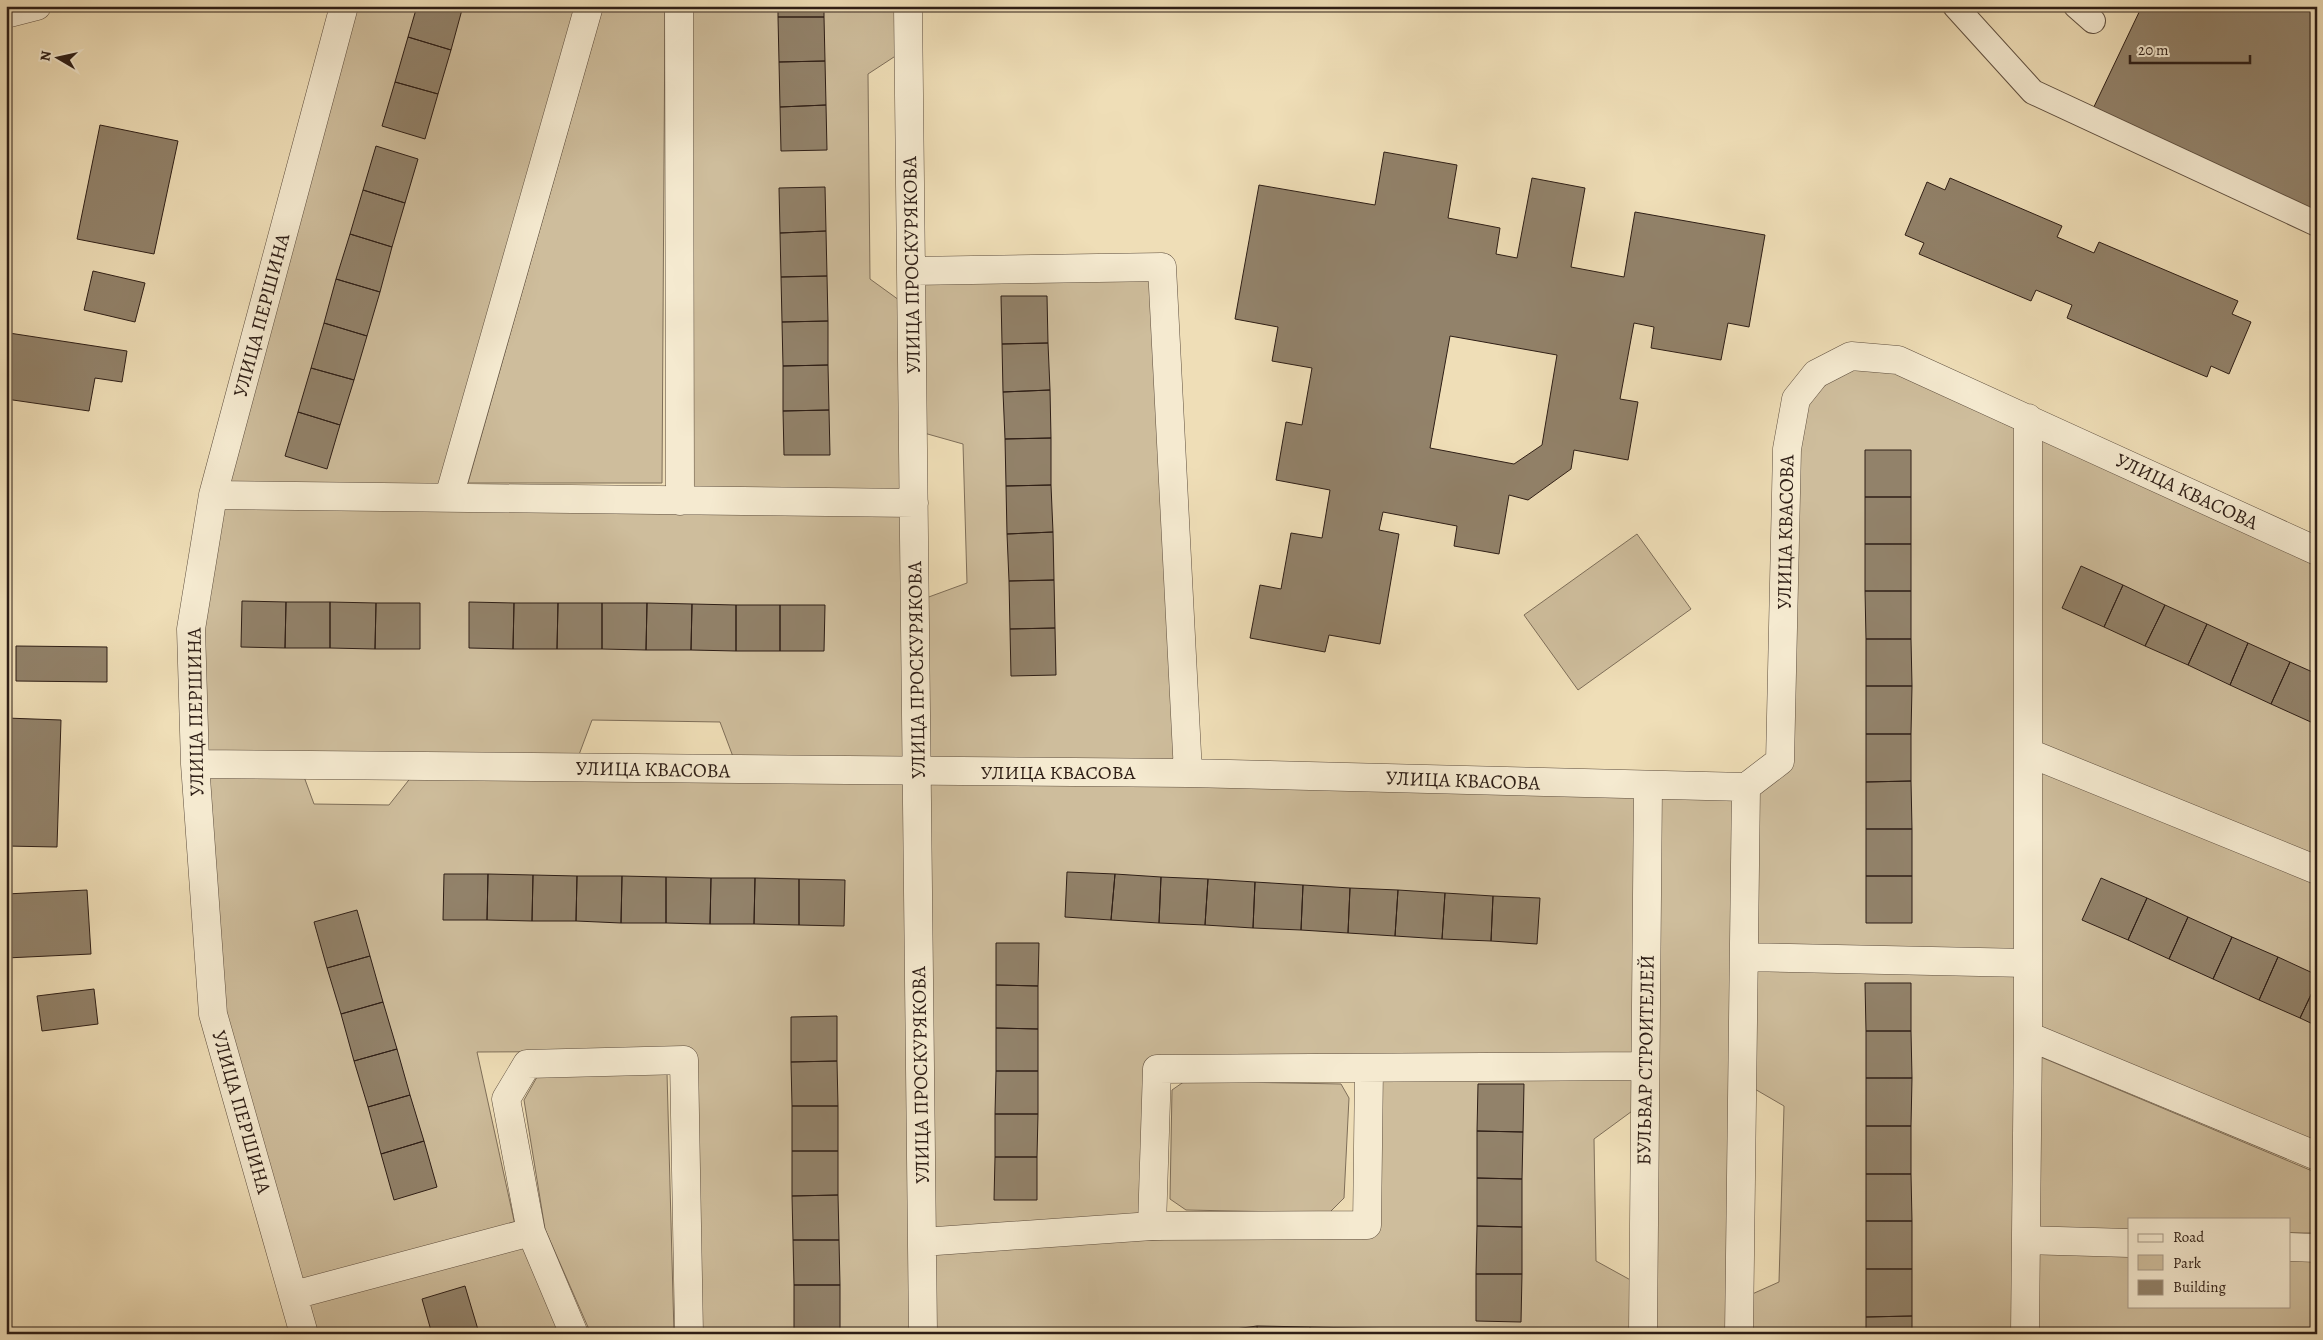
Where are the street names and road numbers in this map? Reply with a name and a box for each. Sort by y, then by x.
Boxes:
street label: УЛИЦА ПРОСКУРЯКОВА [896,156,927,374]
street label: УЛИЦА ПЕРШИНА [227,230,296,400]
street label: УЛИЦА КВАСОВА [2111,447,2263,536]
street label: УЛИЦА КВАСОВА [1771,454,1800,610]
street label: УЛИЦА ПРОСКУРЯКОВА [901,561,932,779]
street label: УЛИЦА ПЕРШИНА [181,627,210,797]
street label: УЛИЦА КВАСОВА [575,755,731,784]
street label: УЛИЦА КВАСОВА [981,759,1136,786]
street label: УЛИЦА КВАСОВА [1385,764,1541,797]
street label: БУЛЬВАР СТРОИТЕЛЕЙ [1630,954,1661,1166]
street label: УЛИЦА ПРОСКУРЯКОВА [905,966,936,1184]
street label: УЛИЦА ПЕРШИНА [205,1027,278,1197]

